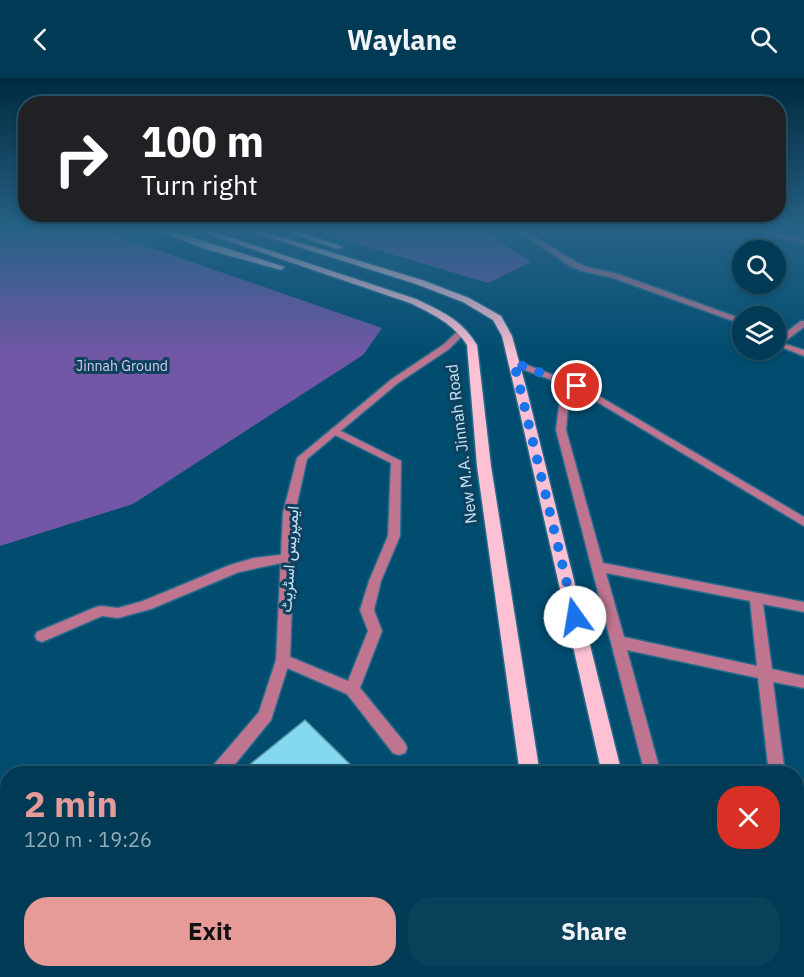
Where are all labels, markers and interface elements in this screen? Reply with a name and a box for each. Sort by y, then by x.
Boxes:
text: Waylane [347,22,457,57]
icon: back [24,23,57,56]
icon: search [747,23,780,56]
text: 100 m [141,114,264,169]
icon: right [42,120,120,198]
text: Turn right [141,167,258,202]
map controls [732,240,786,360]
button: search [732,240,786,294]
button: layers [732,306,786,360]
park label: Jinnah Ground [76,357,168,375]
pin [551,360,602,411]
street label: New M.A. Jinnah Road [441,363,481,525]
icon: arrive [560,369,593,402]
street label: ایمپریس اسٹریٹ [275,505,305,613]
position arrow [543,585,607,649]
text: 2 min [24,780,118,827]
button: close [717,786,780,849]
text: 120 m · 19:26 [24,826,152,853]
button: Exit [24,897,396,966]
button: Share [408,897,780,966]

